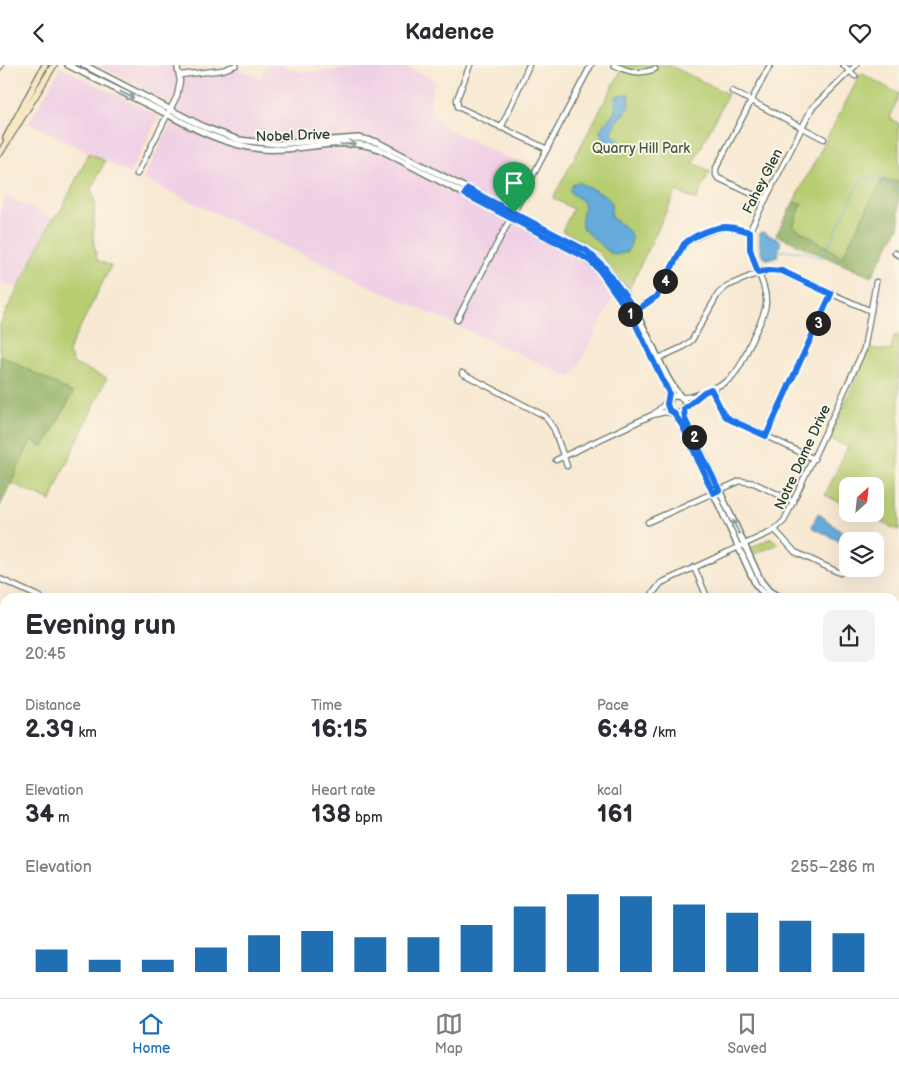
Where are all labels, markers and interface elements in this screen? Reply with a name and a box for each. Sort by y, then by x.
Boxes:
icon: back [25,19,53,47]
text: Kadence [405,19,494,46]
icon: heart [846,19,874,47]
one-way arrow [120,90,135,100]
street label: Nobel Drive [256,126,331,145]
one-way arrow [340,140,356,149]
park label: Quarry Hill Park [592,140,690,157]
street label: Fahey Glen [739,146,786,217]
pin [493,162,535,213]
icon: arrive [500,169,528,197]
pin: 4 [652,269,678,293]
text: 4 [661,273,670,290]
pin: 1 [618,301,642,327]
text: 1 [628,306,633,323]
pin: 3 [806,311,830,335]
text: 3 [814,315,823,332]
street label: Notre Dame Drive [771,402,834,512]
pin: 2 [682,425,706,449]
text: 2 [690,429,699,446]
north arrow [839,477,884,523]
map controls [839,477,884,577]
one-way arrow [731,520,741,535]
button: layers [839,532,884,577]
text: Evening run [25,609,176,642]
button: share [823,610,875,662]
text: 20:45 [25,645,66,664]
text: Distance [25,697,81,714]
text: Time [311,697,342,714]
text: Pace [597,697,629,714]
text: 2.39 [25,714,75,745]
text: 16:15 [311,714,368,745]
text: 6:48 [597,714,648,745]
text: km [75,724,97,741]
text: /km [648,724,676,741]
text: Elevation [25,782,83,799]
text: Heart rate [311,782,376,799]
text: kcal [597,782,622,799]
text: 34 [25,799,54,830]
text: 138 [311,799,351,830]
text: 161 [597,799,633,830]
text: m [54,809,70,826]
text: bpm [351,809,383,826]
text: Elevation [25,858,92,877]
text: 255–286 m [791,858,875,877]
tab: Home [132,1010,170,1057]
tab: Map [435,1010,463,1057]
tab: Saved [727,1010,767,1057]

